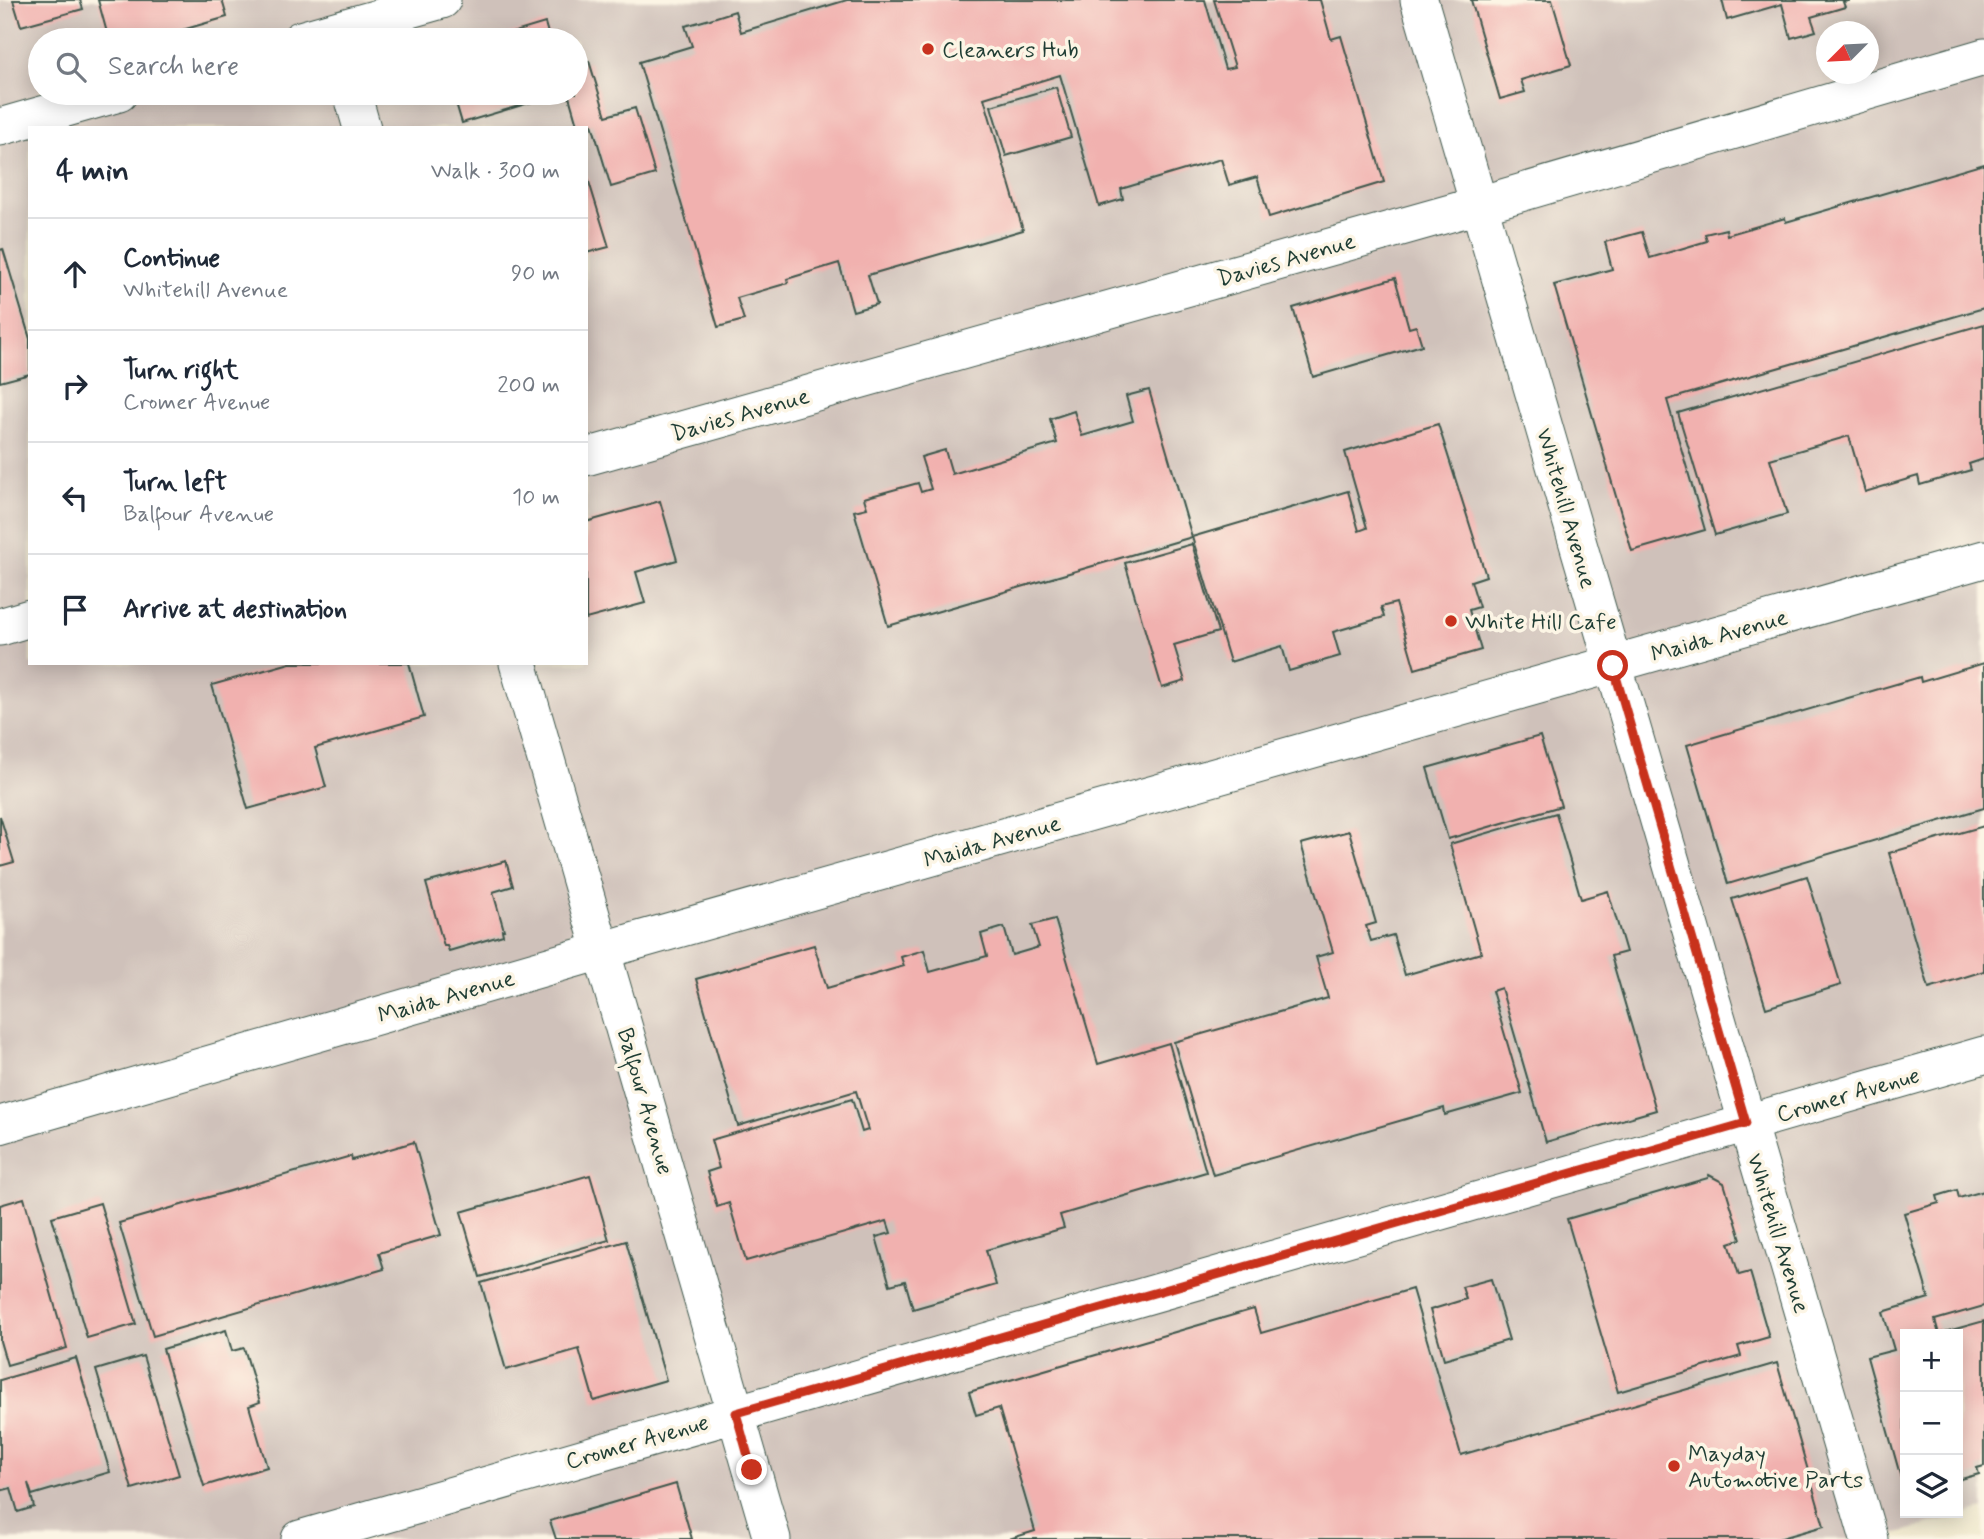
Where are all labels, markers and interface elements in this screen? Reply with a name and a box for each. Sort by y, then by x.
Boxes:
north arrow [1816,21,1879,84]
search box [28,28,588,105]
place label: Cleaners Hub [942,36,1079,66]
marker: Cleaners Hub [920,41,936,57]
icon: search [52,48,90,86]
text: Search here [108,50,239,84]
text: 4 min [56,152,129,191]
text: Walk · 300 m [431,157,560,187]
street label: Davies Avenue [1214,227,1359,295]
text: Continue [123,242,220,276]
icon: ahead [56,255,94,293]
text: 90 m [511,259,560,289]
text: Whitehill Avenue [123,276,288,306]
text: Turn right [123,354,239,388]
icon: right [56,367,94,405]
text: 200 m [497,371,560,401]
street label: Davies Avenue [668,382,813,450]
text: Cromer Avenue [123,388,270,418]
street label: Whitehill Avenue [1528,425,1602,592]
text: Turn left [123,466,227,500]
icon: left [56,479,94,517]
text: 10 m [512,483,560,513]
text: Balfour Avenue [123,500,274,530]
icon: arrive [56,591,94,629]
text: Arrive at destination [123,593,347,627]
street label: Maida Avenue [1648,603,1791,671]
place label: White Hill Cafe [1465,608,1617,638]
marker: White Hill Cafe [1443,613,1459,629]
route start [1597,650,1628,681]
street label: Maida Avenue [921,809,1064,877]
street label: Maida Avenue [375,964,518,1032]
street label: Balfour Avenue [608,1025,679,1179]
street label: Cromer Avenue [1774,1061,1924,1131]
street label: Whitehill Avenue [1739,1150,1816,1317]
map controls [1900,1329,1963,1518]
button: + [1900,1329,1963,1392]
button: − [1900,1392,1963,1455]
street label: Cromer Avenue [563,1408,713,1478]
place label: Mayday Automotive Parts [1688,1440,1863,1496]
route end [736,1454,767,1485]
button: layers [1900,1455,1963,1518]
marker: Mayday Automotive Parts [1666,1458,1682,1474]

